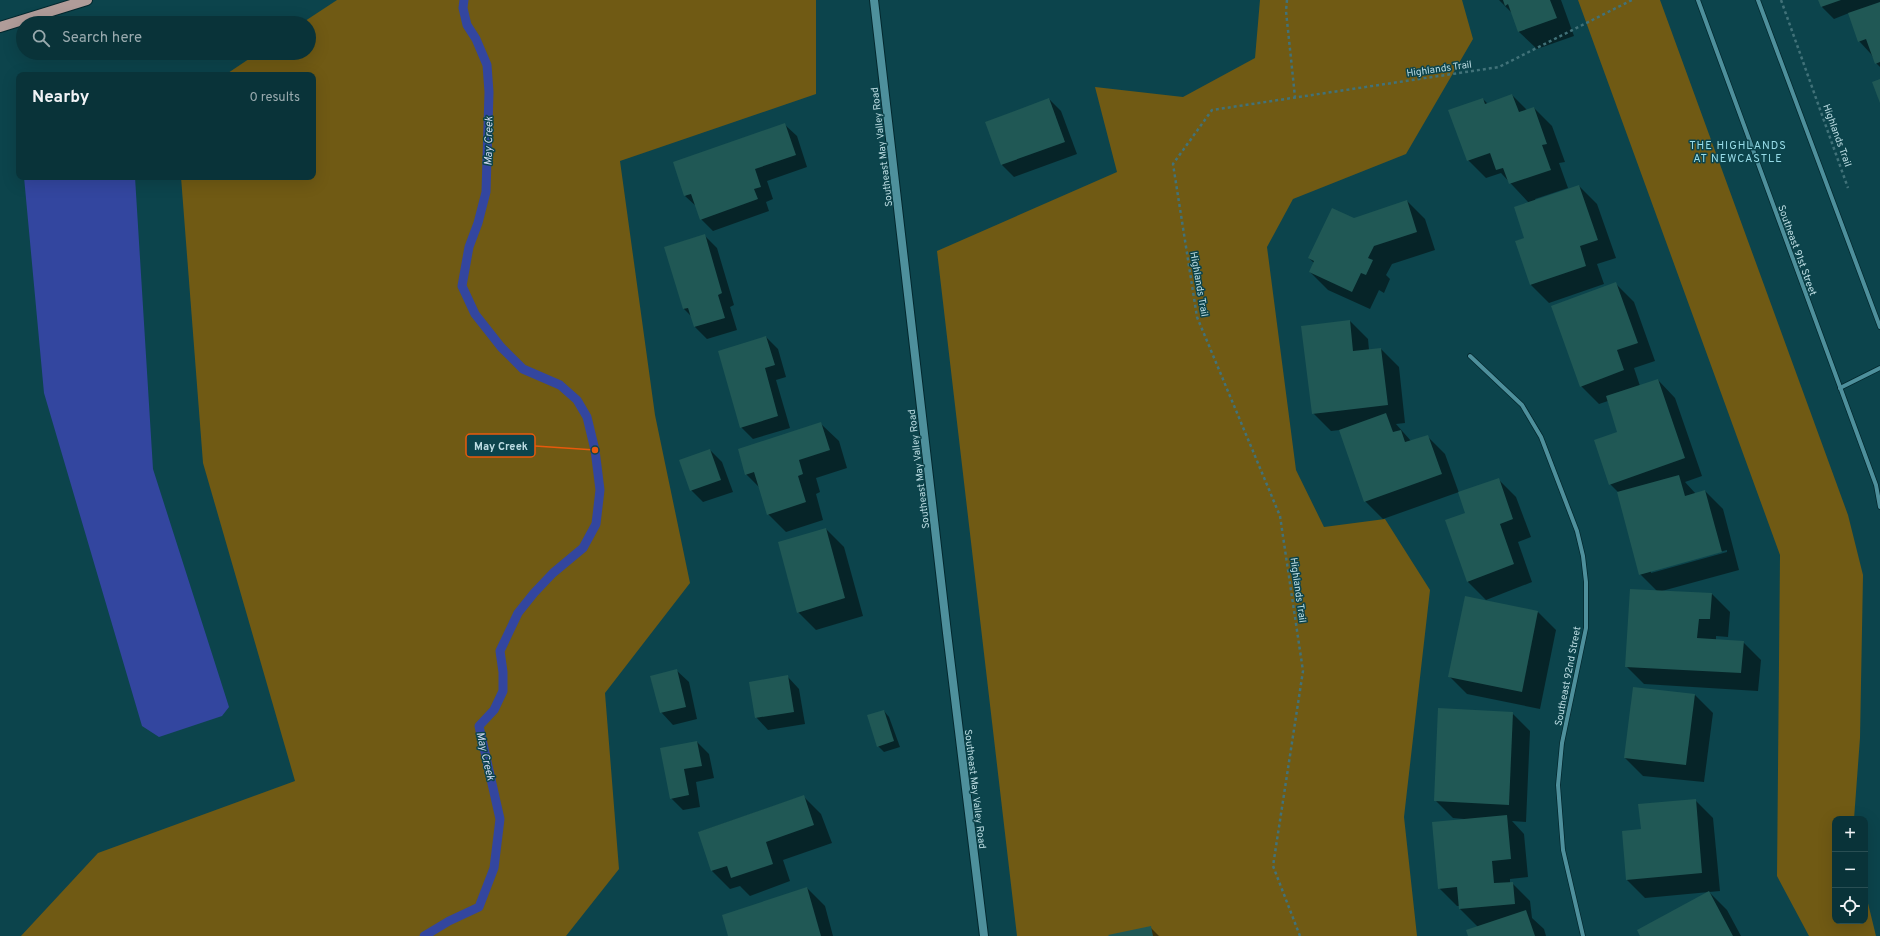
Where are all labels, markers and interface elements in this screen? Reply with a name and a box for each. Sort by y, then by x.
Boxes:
search box [16,16,316,60]
icon: search [30,27,52,49]
text: Search here [62,29,142,48]
street label: Highlands Trail [1406,58,1473,81]
street label: Southeast May Valley Road [869,86,896,207]
text: Nearby [32,87,89,109]
text: 0 results [249,90,300,106]
street label: Highlands Trail [1819,102,1854,169]
water label: May Creek [482,116,496,166]
district label: THE HIGHLANDS AT NEWCASTLE [1689,139,1787,166]
street label: Southeast 91st Street [1774,203,1819,298]
street label: Highlands Trail [1186,251,1211,318]
street label: Southeast May Valley Road [906,408,933,529]
callout: May Creek [466,434,535,457]
text: May Creek [474,440,528,454]
street label: Highlands Trail [1286,557,1309,624]
street label: Southeast 92nd Street [1552,625,1585,727]
street label: Southeast May Valley Road [961,729,988,850]
water label: May Creek [473,731,498,782]
map controls [1832,816,1868,924]
button: + [1832,816,1868,852]
button: − [1832,852,1868,888]
button: locate [1832,888,1868,924]

